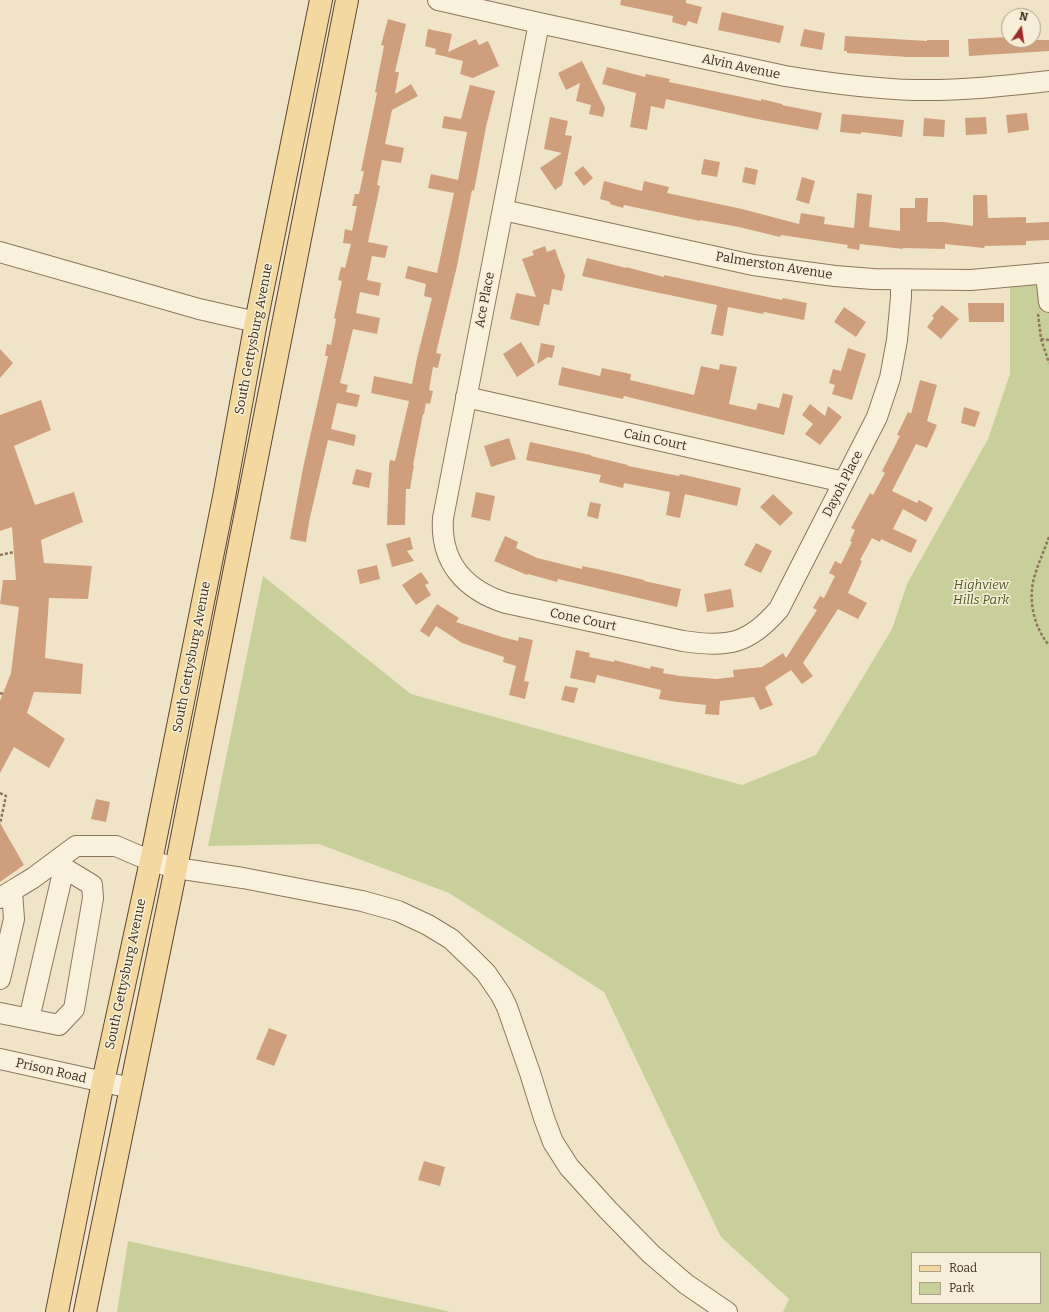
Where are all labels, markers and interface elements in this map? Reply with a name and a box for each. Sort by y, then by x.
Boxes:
north arrow [1001,8,1041,48]
text: N [1018,10,1029,24]
street label: Alvin Avenue [700,51,782,83]
street label: Palmerston Avenue [714,249,834,283]
street label: South Gettysburg Avenue [232,262,276,416]
street label: Ace Place [472,271,498,329]
street label: Cain Court [622,426,688,454]
street label: Dayoh Place [820,448,866,520]
park label: Highview Hills Park [953,577,1009,608]
street label: South Gettysburg Avenue [170,580,214,734]
street label: Cone Court [548,605,618,635]
street label: South Gettysburg Avenue [102,897,150,1051]
street label: Prison Road [14,1055,88,1087]
legend [911,1252,1041,1304]
text: Road [949,1261,977,1275]
text: Park [949,1281,974,1295]

